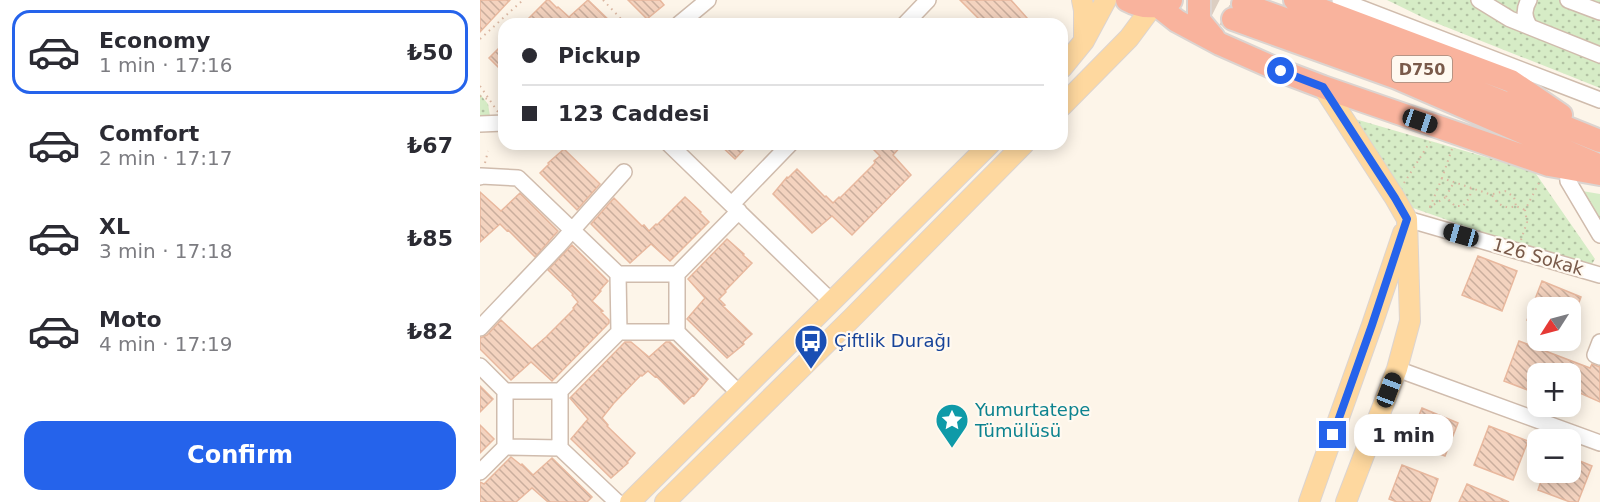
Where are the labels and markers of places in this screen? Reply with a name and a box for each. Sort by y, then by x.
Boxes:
bus stop icon: Çiftlik Durağı [793,323,829,370]
place label: Çiftlik Durağı [834,330,951,351]
place label: Yumurtatepe Tümülüsü [974,399,1090,441]
place icon: Yumurtatepe Tümülüsü [934,402,970,449]

